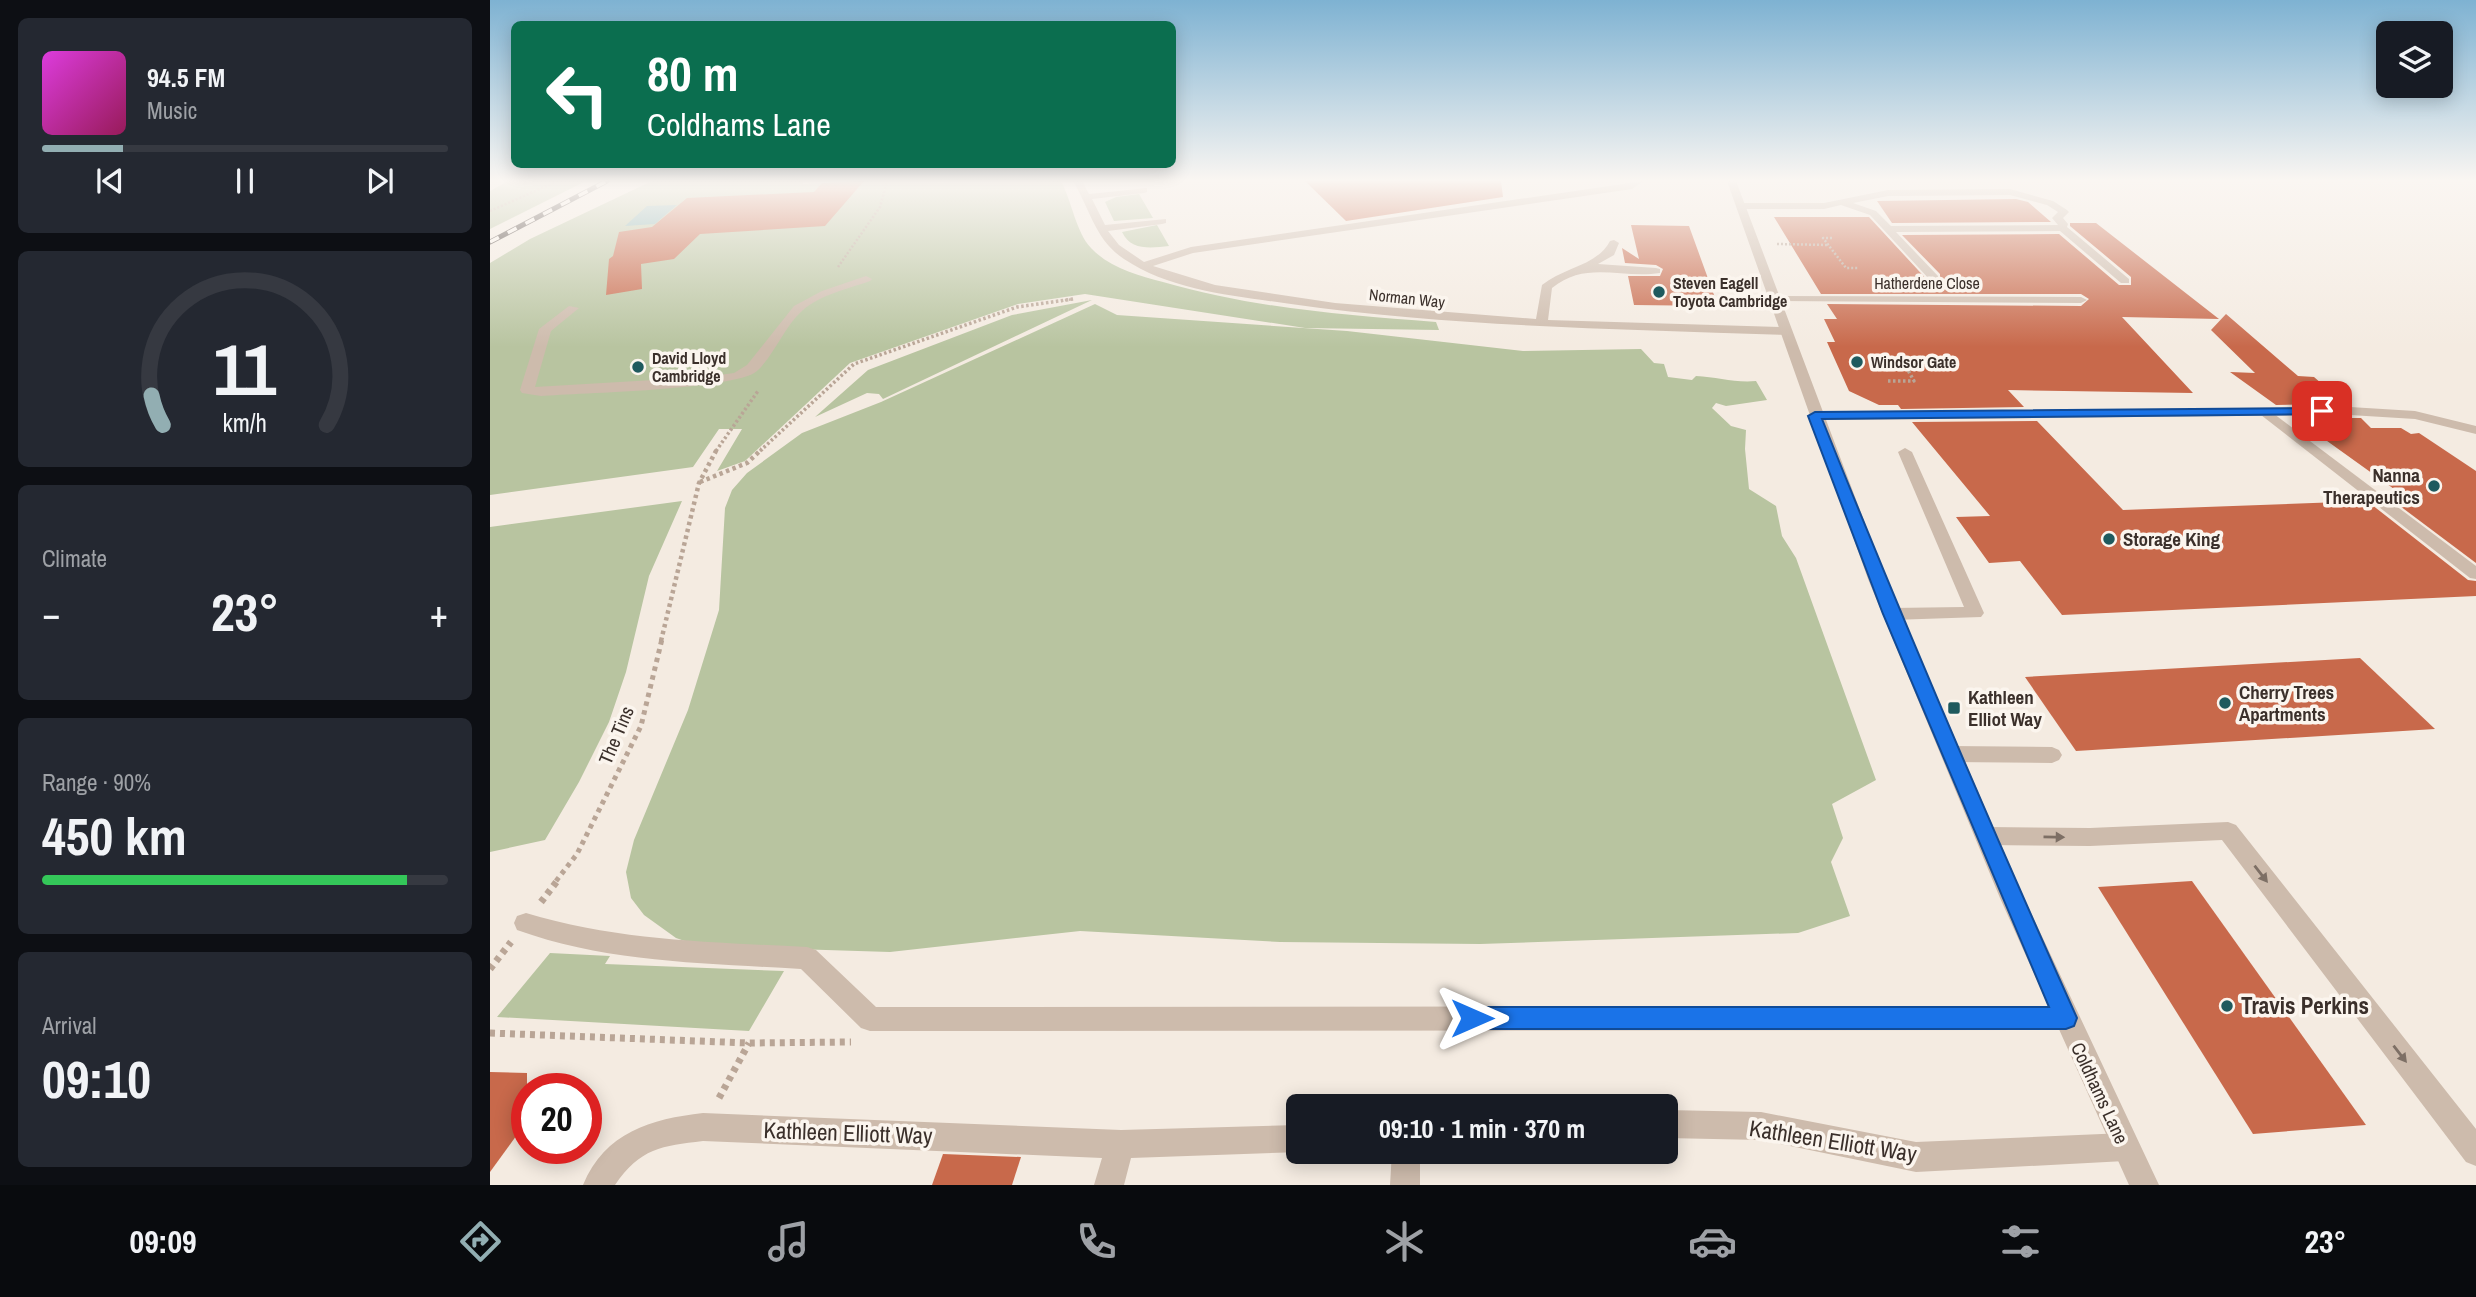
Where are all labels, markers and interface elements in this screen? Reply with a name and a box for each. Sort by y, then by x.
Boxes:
map controls [2376,21,2453,98]
button: layers [2376,21,2453,98]
text: 80 m [647,40,739,106]
icon: left [532,49,623,140]
text: 94.5 FM [147,60,225,95]
text: Music [147,95,197,126]
text: Coldhams Lane [647,103,831,146]
icon: previous [91,162,129,200]
icon: pause [226,162,264,200]
icon: next [361,162,399,200]
place label: Steven Eagell Toyota Cambridge [1673,272,1787,312]
street label: Hatherdene Close [1874,272,1980,294]
street label: Norman Way [1368,283,1446,313]
marker: Steven Eagell Toyota Cambridge [1651,284,1667,300]
text: 11 [213,321,277,419]
place label: David Lloyd Cambridge [652,347,726,387]
place label: Windsor Gate [1871,351,1956,373]
marker: Windsor Gate [1849,354,1865,370]
marker: David Lloyd Cambridge [630,359,646,375]
pin [2292,381,2352,441]
icon: arrive [2303,392,2341,430]
text: km/h [223,406,267,440]
place label: Nanna Therapeutics [2323,462,2420,510]
marker: Nanna Therapeutics [2426,478,2442,494]
place label: Storage King [2123,526,2220,552]
marker: Storage King [2101,531,2117,547]
text: Climate [42,543,107,574]
text: 23° [211,577,279,647]
text: − [42,588,60,639]
text: + [430,588,448,639]
place label: Cherry Trees Apartments [2239,679,2334,727]
place label: Kathleen Elliot Way [1968,684,2042,732]
marker: Cherry Trees Apartments [2217,695,2233,711]
marker: Kathleen Elliot Way [1946,700,1962,716]
street label: The Tins [592,702,640,768]
text: Range · 90% [42,767,151,798]
text: 450 km [42,801,187,871]
one-way arrow [2043,831,2065,843]
one-way arrow [2253,864,2268,882]
position arrow [1435,981,1509,1055]
place label: Travis Perkins [2241,990,2369,1021]
marker: Travis Perkins [2219,998,2235,1014]
text: Arrival [42,1010,97,1041]
street label: Coldhams Lane [2065,1038,2135,1148]
text: 09:10 [42,1044,151,1114]
one-way arrow [2392,1044,2407,1062]
speed limit sign: 20 [511,1073,602,1164]
text: 09:10 · 1 min · 370 m [1379,1111,1585,1146]
street label: Kathleen Elliott Way [1747,1112,1920,1169]
street label: Kathleen Elliott Way [763,1114,934,1151]
icon: directions [456,1217,505,1266]
icon: music [764,1217,813,1266]
icon: phone [1072,1217,1121,1266]
icon: climate [1380,1217,1429,1266]
icon: car [1688,1217,1737,1266]
icon: filters [1996,1217,2045,1266]
text: 09:09 [130,1220,197,1263]
text: 23° [2304,1220,2346,1263]

